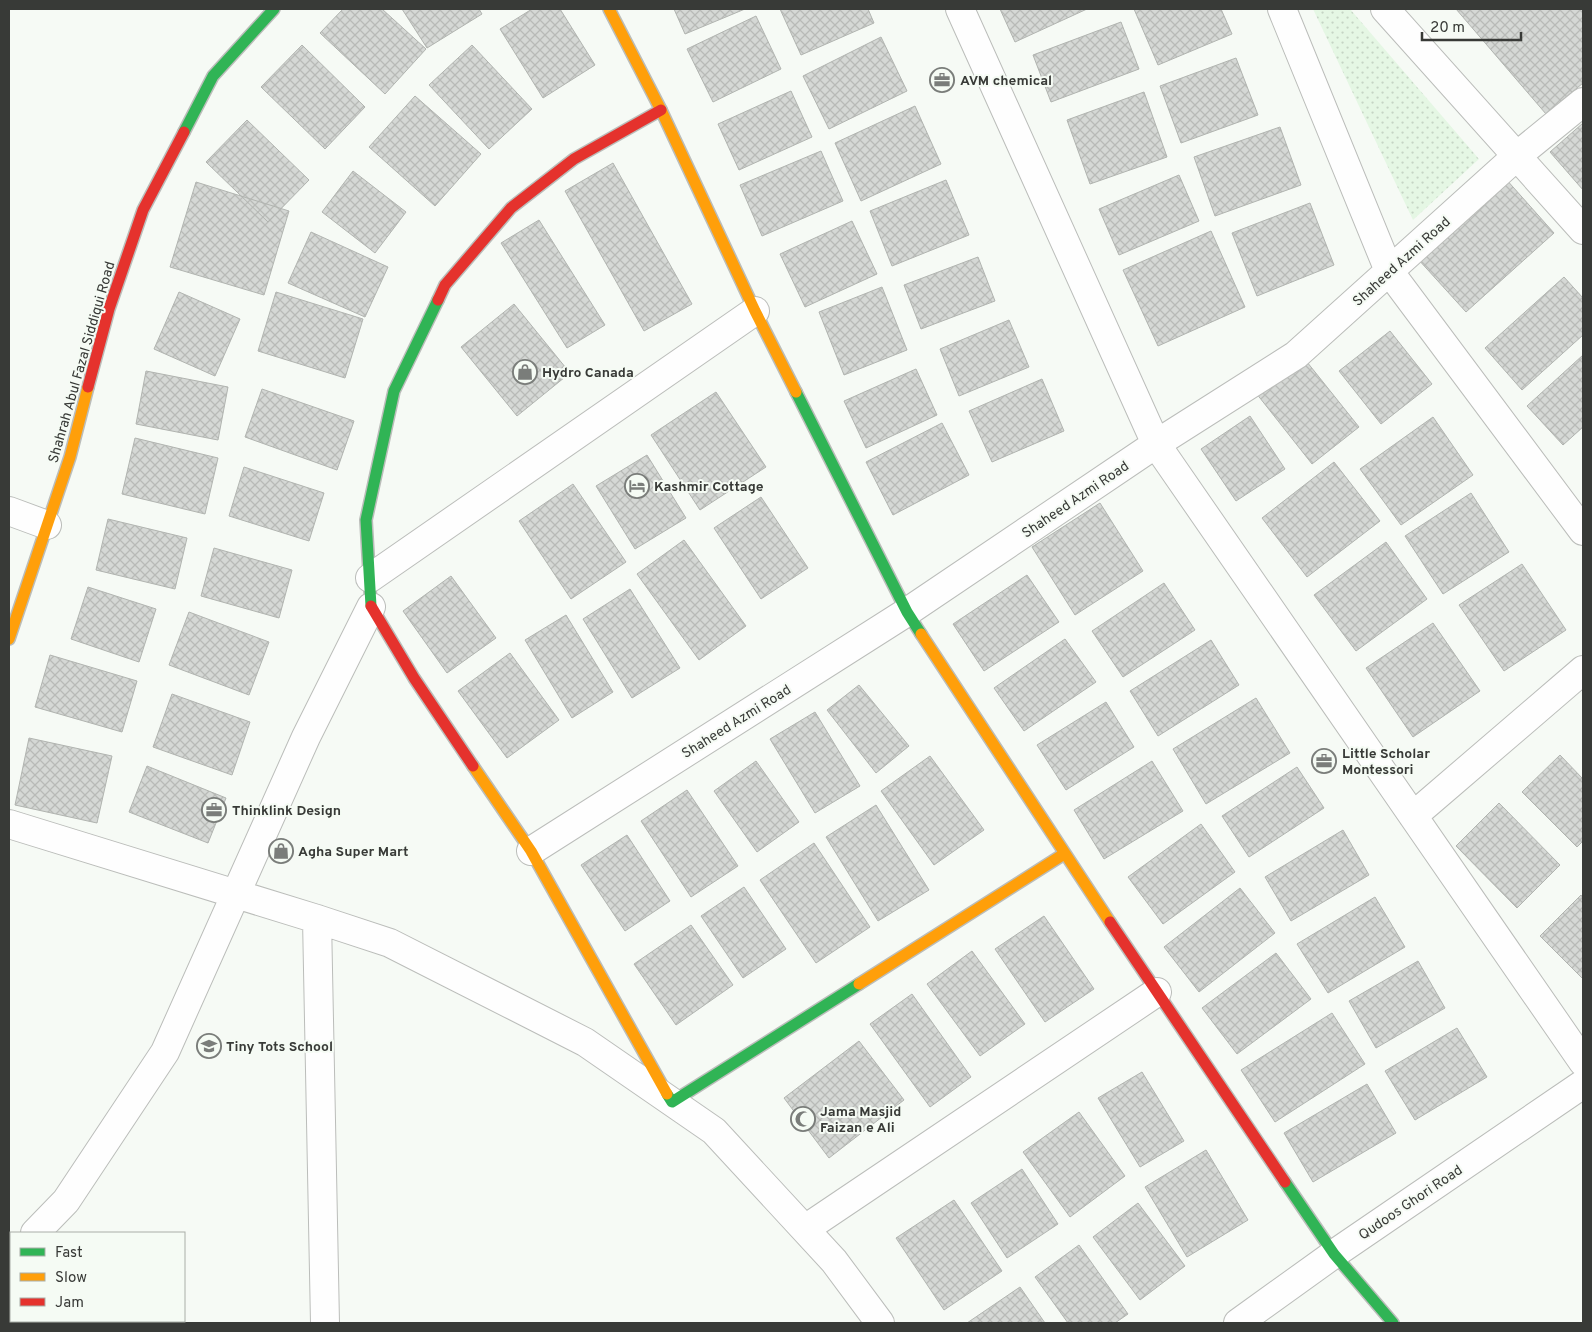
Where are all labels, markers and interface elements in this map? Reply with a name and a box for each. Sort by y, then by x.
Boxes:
scale bar [1422,10,1521,42]
text: 20 m [1430,19,1465,38]
office icon: AVM chemical [929,67,955,93]
place label: AVM chemical [960,73,1052,90]
street label: Shaheed Azmi Road [1350,214,1454,310]
street label: Shahrah Abul Fazal Siddiqui Road [45,260,119,465]
shop icon: Hydro Canada [512,359,538,385]
place label: Hydro Canada [542,365,634,382]
street label: Shaheed Azmi Road [1019,458,1133,542]
hotel icon: Kashmir Cottage [624,473,650,499]
place label: Kashmir Cottage [654,479,764,496]
street label: Shaheed Azmi Road [679,682,795,763]
place label: Little Scholar Montessori [1342,746,1430,779]
office icon: Little Scholar Montessori [1311,748,1337,774]
office icon: Thinklink Design [201,797,227,823]
place label: Thinklink Design [232,803,341,820]
shop icon: Agha Super Mart [268,838,294,864]
place label: Agha Super Mart [298,844,408,861]
school or university icon: Tiny Tots School [196,1033,222,1059]
place label: Tiny Tots School [226,1039,333,1056]
place label: Jama Masjid Faizan e Ali [820,1104,901,1137]
mosque icon: Jama Masjid Faizan e Ali [790,1106,816,1132]
street label: Qudoos Ghori Road [1356,1162,1466,1244]
legend [10,1232,185,1322]
text: Fast [55,1244,83,1263]
text: Slow [55,1269,87,1288]
text: Jam [55,1294,84,1313]

